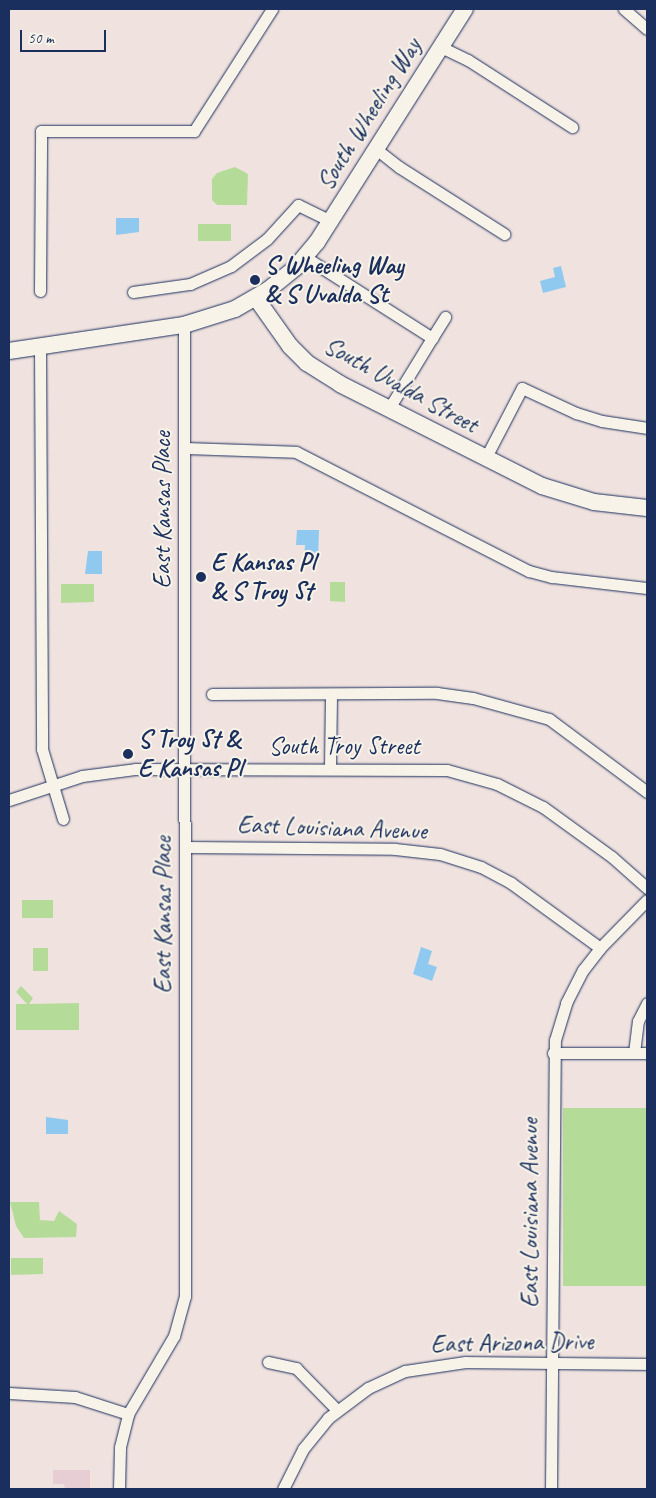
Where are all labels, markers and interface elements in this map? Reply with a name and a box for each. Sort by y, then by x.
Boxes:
scale bar [22,20,109,52]
text: 50 m [28,29,54,48]
street label: South Wheeling Way [310,32,428,196]
place label: S Wheeling Way & S Uvalda St [265,251,404,310]
marker: S Wheeling Way & S Uvalda St [249,274,261,286]
street label: South Uvalda Street [318,330,484,440]
street label: East Kansas Place [147,431,177,589]
place label: E Kansas Pl & S Troy St [211,548,315,607]
marker: E Kansas Pl & S Troy St [195,571,207,583]
place label: S Troy St & E Kansas Pl [138,725,242,784]
street label: South Troy Street [268,731,420,761]
marker: S Troy St & E Kansas Pl [122,748,134,760]
street label: East Louisiana Avenue [237,810,427,846]
street label: East Kansas Place [148,836,178,994]
street label: East Louisiana Avenue [515,1119,545,1307]
street label: East Arizona Drive [431,1327,593,1359]

